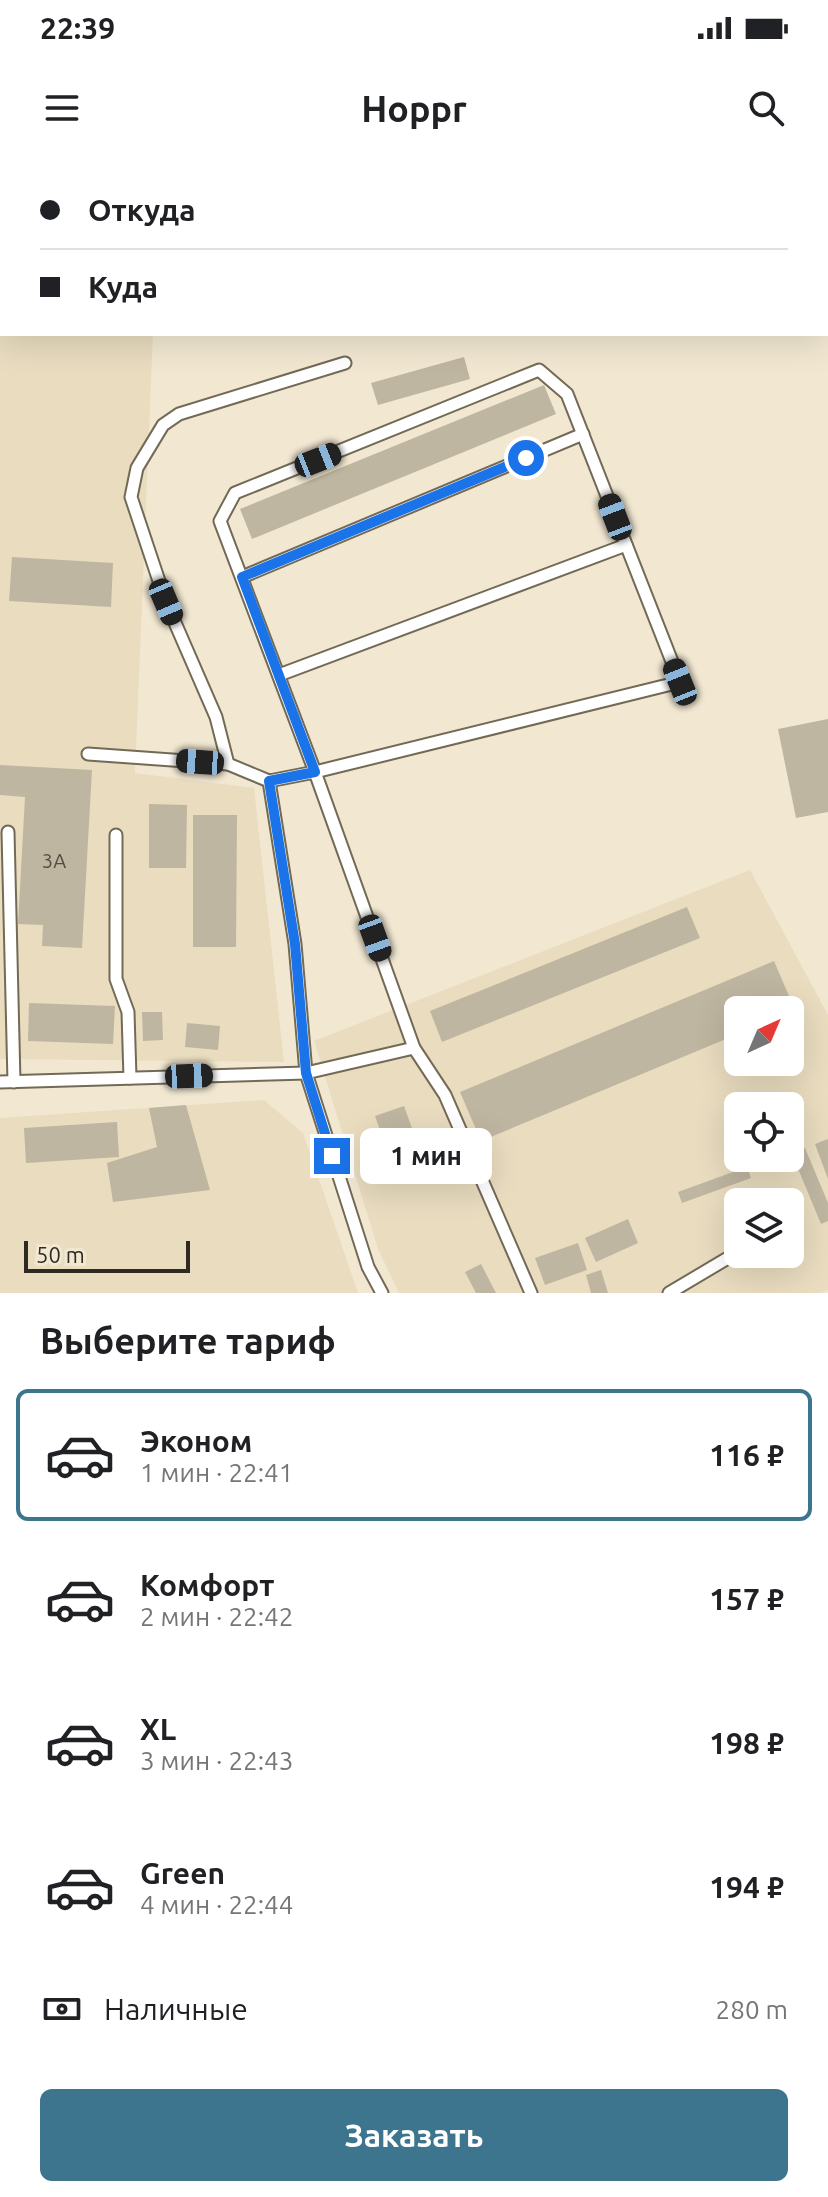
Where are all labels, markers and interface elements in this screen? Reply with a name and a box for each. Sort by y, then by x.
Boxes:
text: 22:39 [40,11,115,45]
icon: menu [40,86,84,130]
icon: search [744,86,788,130]
text: Hoppr [361,88,467,129]
text: Откуда [88,193,196,227]
text: Куда [88,270,158,304]
car [291,440,345,480]
route start [508,440,544,476]
car [595,490,635,544]
car [146,575,186,629]
car [660,655,700,709]
car [175,748,225,776]
house number: 3А [42,849,66,872]
car [356,911,394,965]
north arrow [724,996,804,1076]
map controls [724,996,804,1268]
car [165,1063,213,1089]
button: locate [724,1092,804,1172]
callout: 1 мин [360,1128,492,1184]
route end [314,1138,350,1174]
text: 1 мин [390,1141,462,1170]
button: layers [724,1188,804,1268]
scale bar [24,1237,190,1273]
text: 50 m [36,1242,85,1267]
text: Выберите тариф [40,1320,336,1361]
icon: car [44,1419,116,1491]
text: Эконом [140,1424,252,1458]
text: 116 ₽ [709,1438,784,1472]
text: 1 мин · 22:41 [140,1458,293,1487]
icon: car [44,1563,116,1635]
text: Комфорт [140,1568,274,1602]
text: 157 ₽ [709,1582,784,1616]
text: 2 мин · 22:42 [140,1602,293,1631]
icon: car [44,1707,116,1779]
text: XL [140,1712,176,1746]
text: 198 ₽ [709,1726,784,1760]
text: 3 мин · 22:43 [140,1746,293,1775]
icon: car [44,1851,116,1923]
text: Green [140,1856,225,1890]
text: 194 ₽ [709,1870,784,1904]
text: 4 мин · 22:44 [140,1890,293,1919]
icon: cash [40,1987,84,2031]
text: Наличные [104,1992,248,2026]
text: 280 m [716,1995,788,2024]
button: Заказать [40,2089,788,2181]

